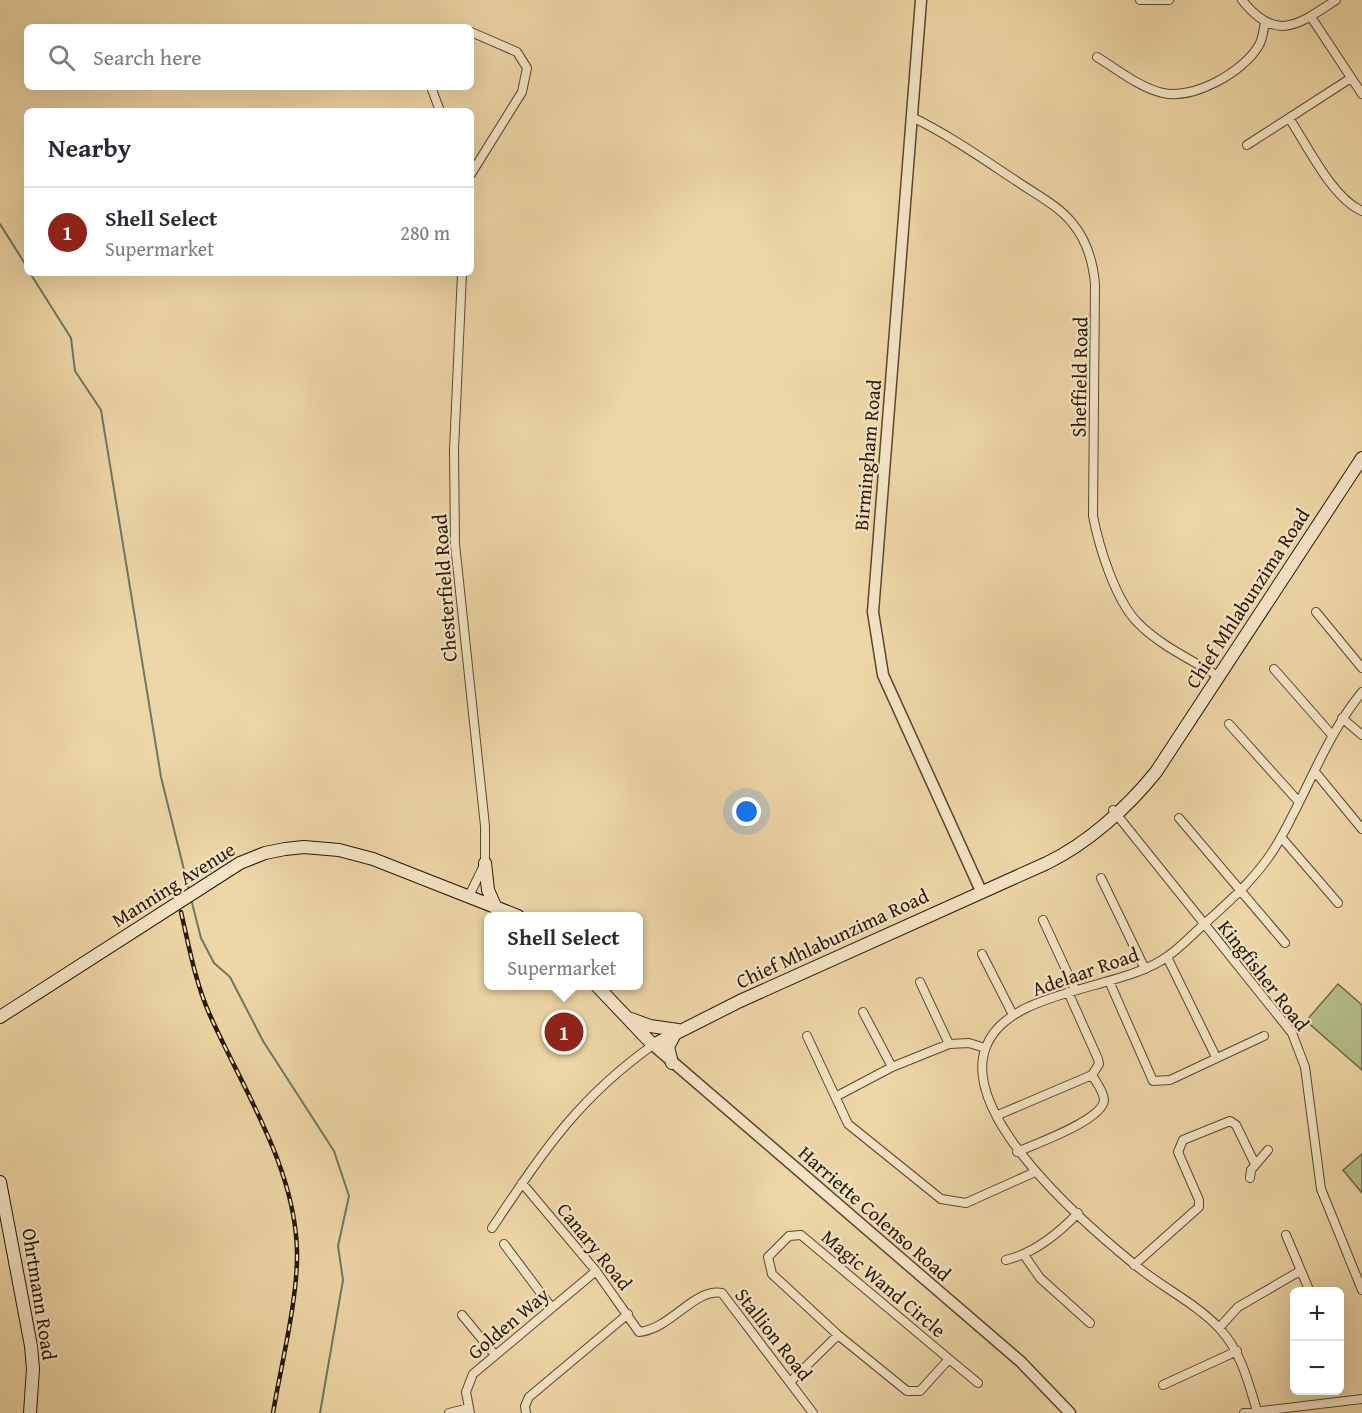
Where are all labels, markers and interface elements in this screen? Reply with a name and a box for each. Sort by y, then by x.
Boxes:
search box [24,24,474,90]
icon: search [45,41,78,74]
text: Search here [93,41,202,73]
text: Nearby [48,128,131,167]
text: Shell Select [105,202,217,234]
text: 1 [62,218,73,247]
text: 280 m [400,218,450,247]
text: Supermarket [105,234,214,263]
street label: Sheffield Road [1063,316,1095,438]
street label: Birmingham Road [846,378,888,532]
street label: Chief Mhlabunzima Road [1178,502,1316,694]
street label: Chesterfield Road [424,513,464,663]
your location [732,797,761,826]
street label: Manning Avenue [106,834,240,934]
street label: Chief Mhlabunzima Road [731,880,933,995]
popup [484,912,643,990]
street label: Kingfisher Road [1211,913,1317,1037]
text: Shell Select [507,921,620,953]
street label: Adelaar Road [1028,939,1143,1003]
text: Supermarket [507,953,617,982]
pin: 1 [544,1010,584,1054]
street label: Harriette Colenso Road [792,1138,958,1288]
street label: Canary Road [551,1196,640,1296]
street label: Magic Wand Circle [815,1222,953,1344]
street label: Ohrtmann Road [15,1226,65,1362]
street label: Golden Way [461,1280,555,1366]
street label: Stallion Road [728,1281,820,1387]
map controls [1290,1287,1344,1395]
button: + [1290,1287,1344,1341]
button: − [1290,1341,1344,1395]

